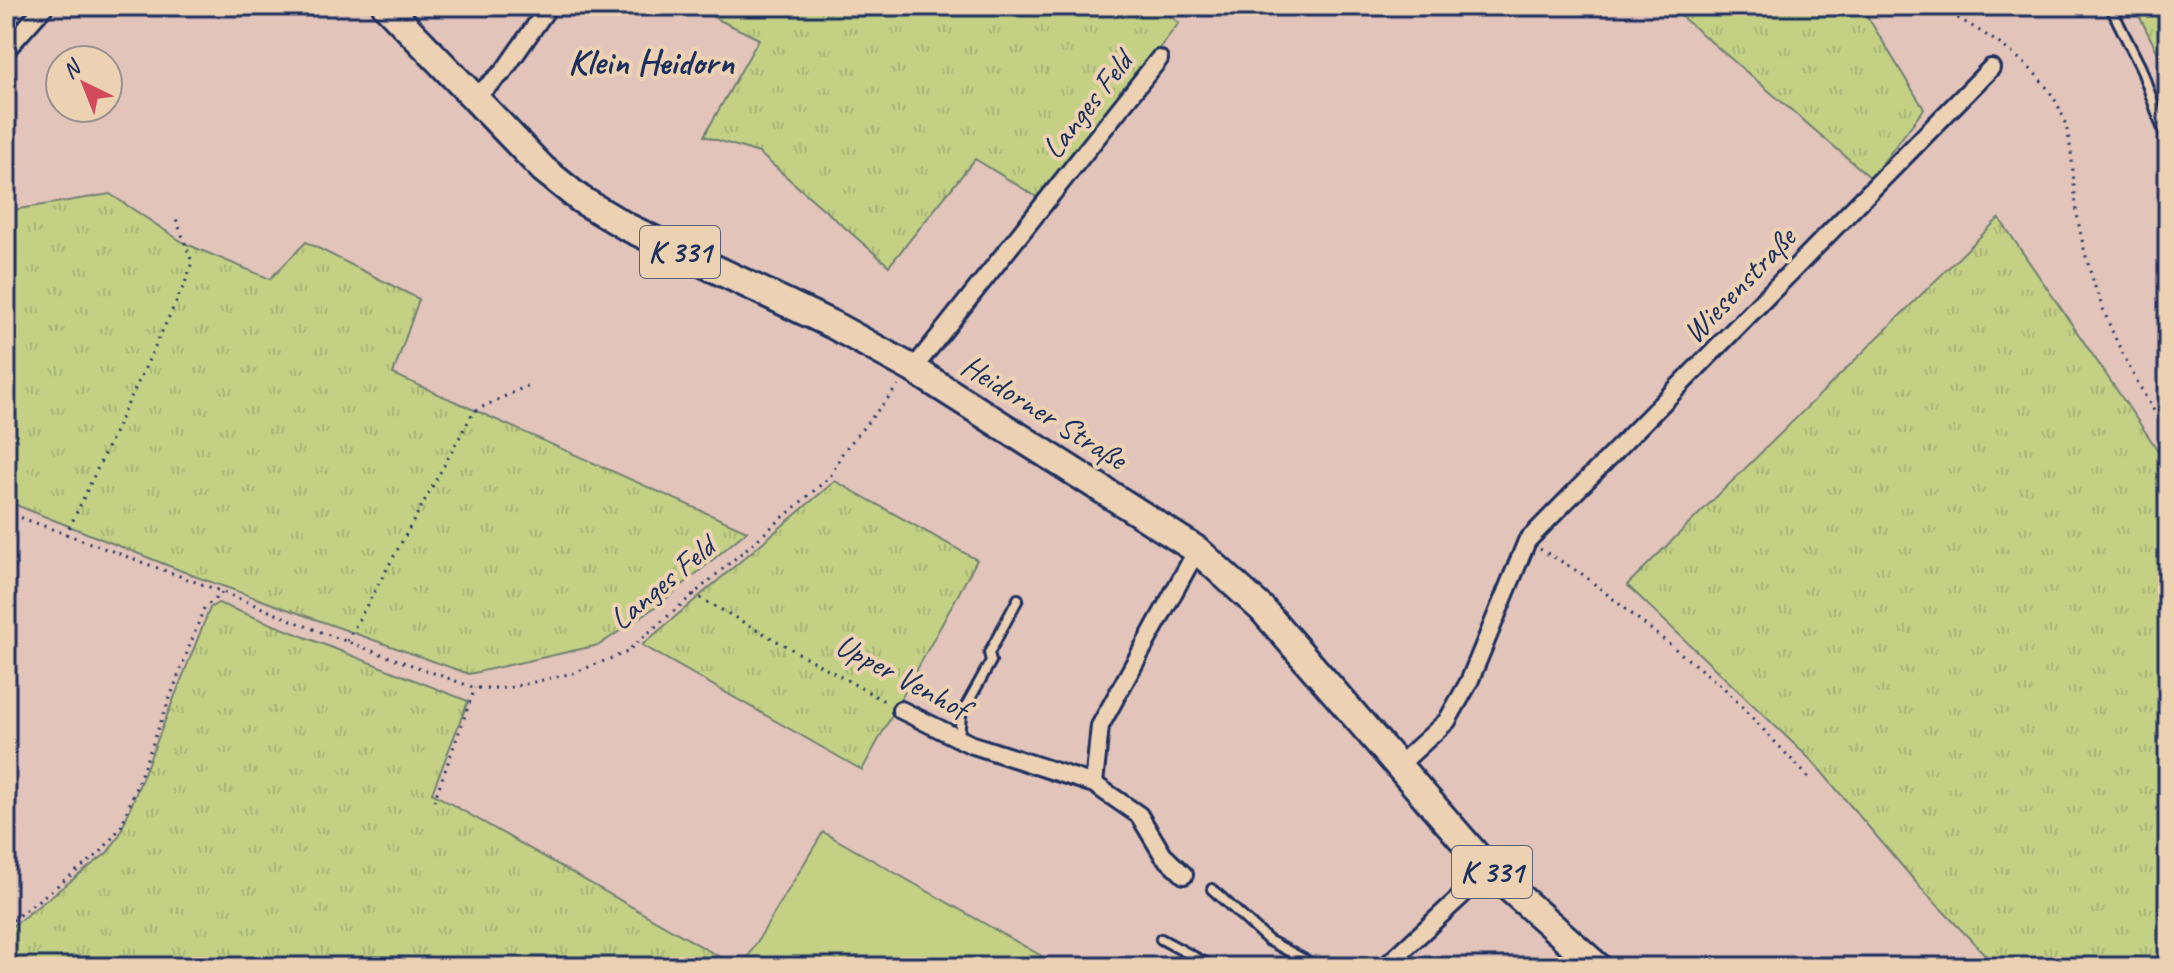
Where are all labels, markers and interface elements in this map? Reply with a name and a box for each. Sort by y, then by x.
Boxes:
district label: Klein Heidorn [568,39,736,85]
street label: Langes Feld [1032,39,1145,167]
north arrow [44,44,124,124]
text: N [57,53,88,85]
street label: Wiesenstraße [1673,216,1806,352]
road number: K 331 [640,226,720,278]
street label: Heidorner Straße [954,345,1137,480]
street label: Langes Feld [601,524,727,639]
street label: Upper Venhof [829,624,982,732]
road number: K 331 [1452,846,1532,898]

